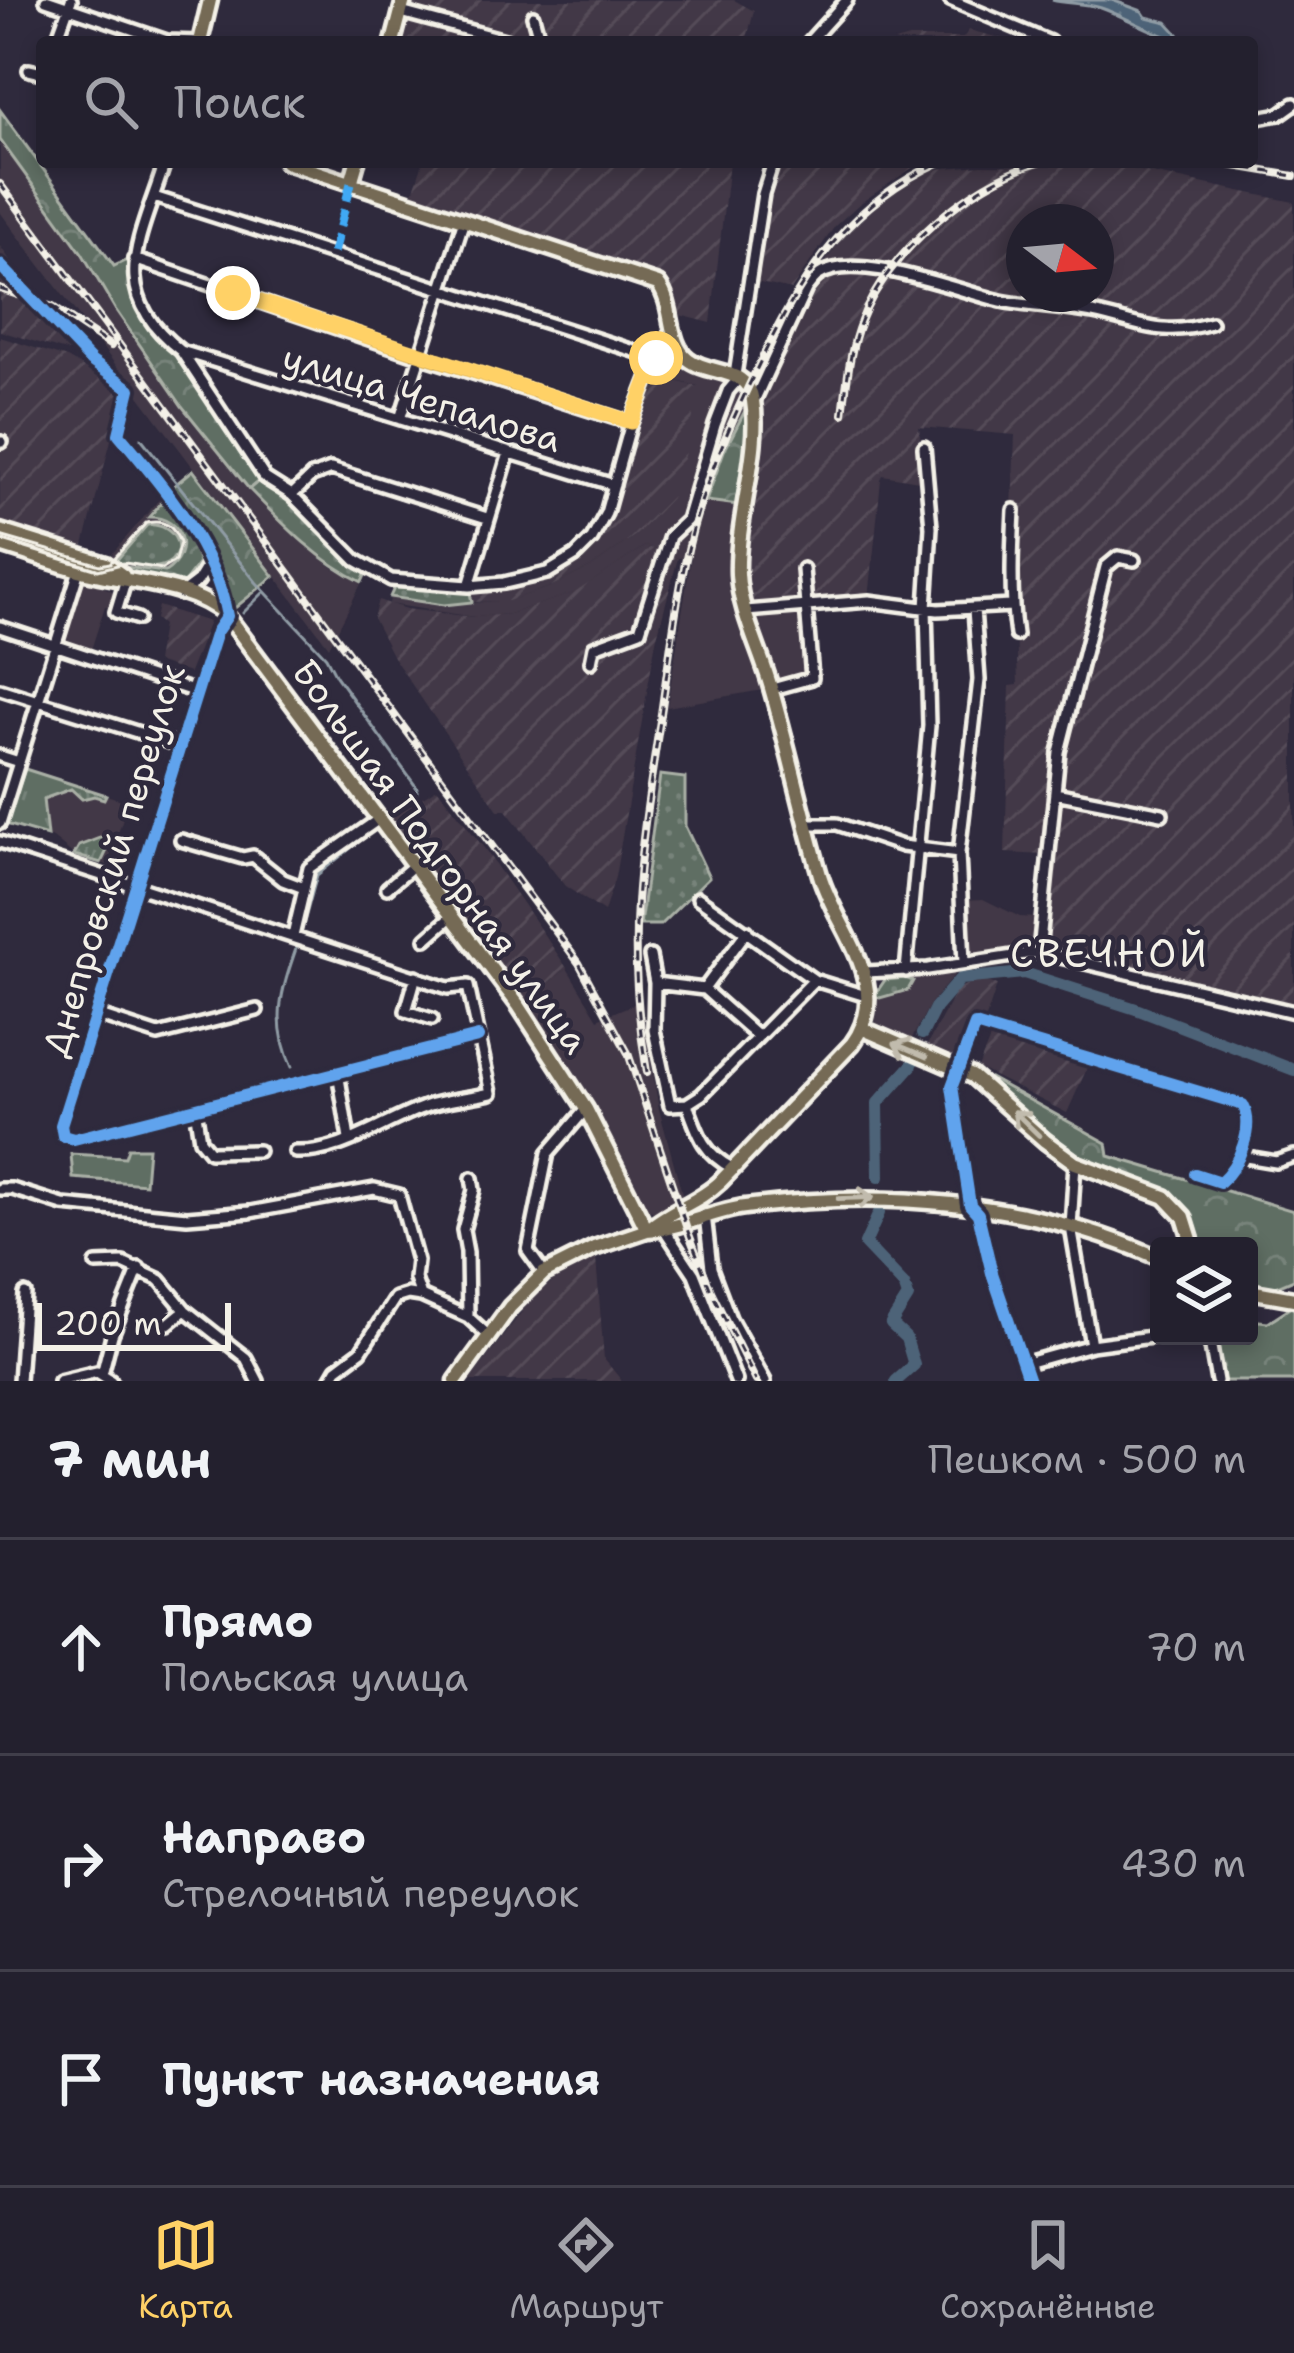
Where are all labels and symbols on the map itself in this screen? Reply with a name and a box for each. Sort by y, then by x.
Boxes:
north arrow [1006,204,1114,312]
route end [206,266,260,320]
route start [629,331,683,385]
street label: улица Чепалова [277,333,567,464]
street label: Большая Подгорная улица [281,649,600,1063]
street label: Днепровский переулок [30,658,197,1062]
district label: СВЕЧНОЙ [1010,927,1210,979]
one-way arrow [892,1037,928,1059]
one-way arrow [1012,1110,1041,1138]
one-way arrow [836,1186,875,1209]
scale bar [36,1297,231,1350]

